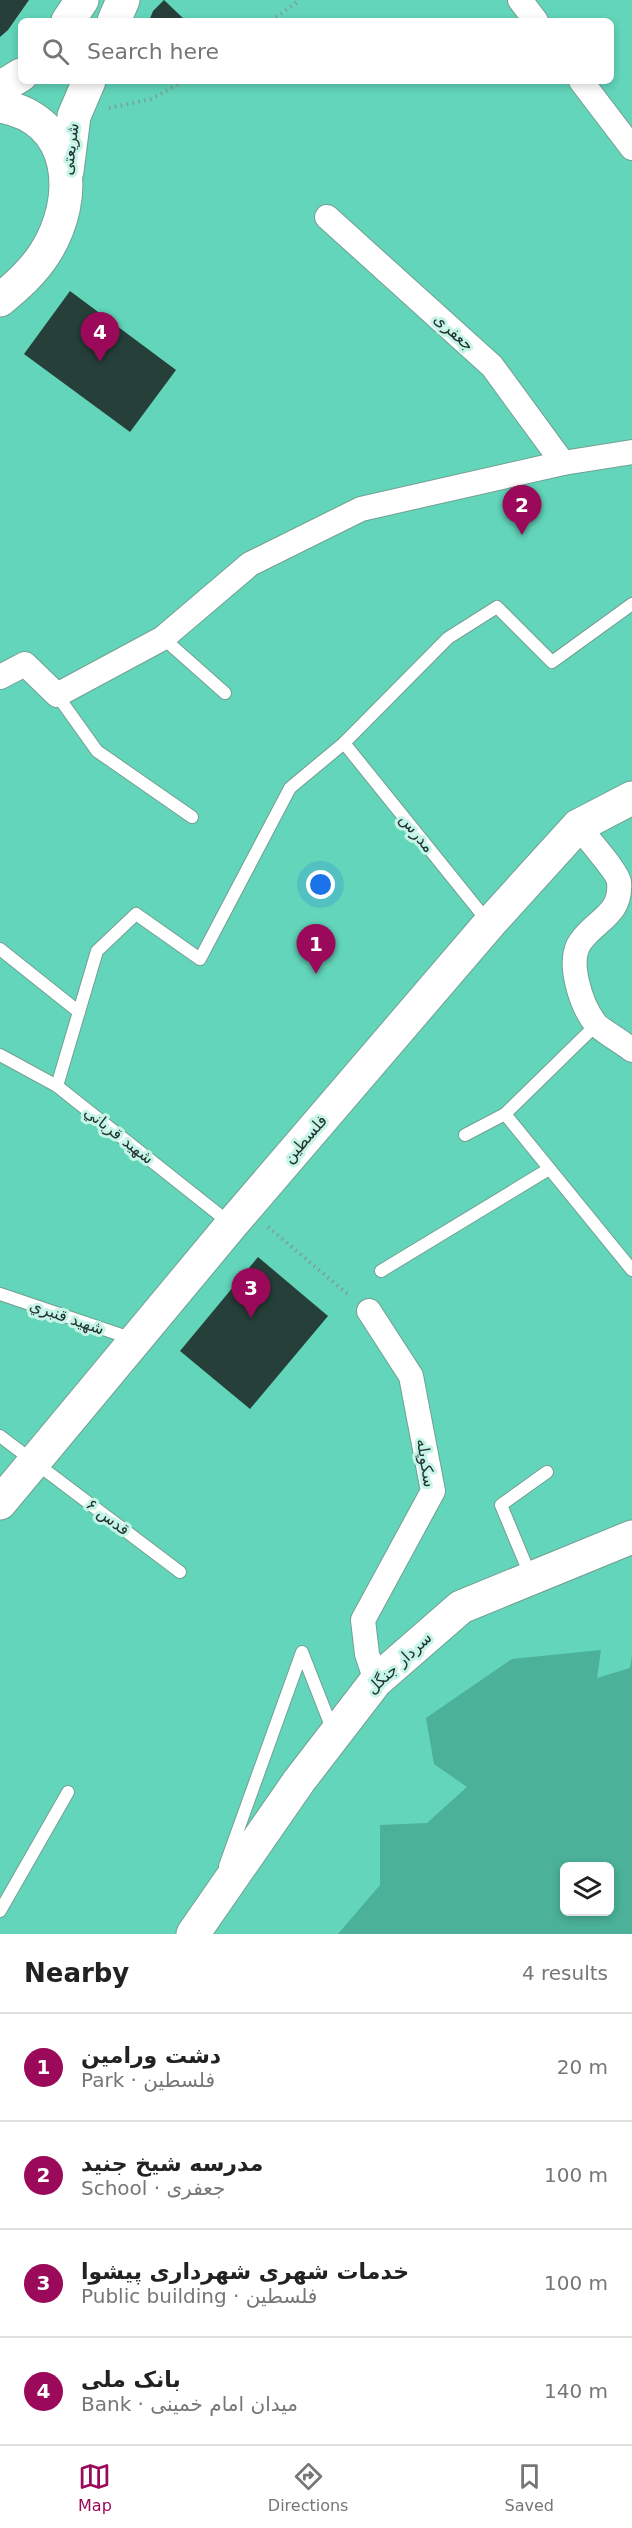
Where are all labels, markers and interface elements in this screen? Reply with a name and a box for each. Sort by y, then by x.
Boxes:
search box [18,18,614,84]
icon: search [39,35,72,68]
text: Search here [87,39,219,64]
street label: شریعتی [57,122,84,176]
street label: جعفری [429,309,478,356]
pin: 4 [80,312,120,362]
pin: 2 [502,486,542,535]
street label: مدرس [395,810,438,857]
your location [306,870,335,899]
pin: 1 [296,924,336,974]
street label: شهيد قرباني [80,1102,157,1169]
street label: فلسطین [279,1111,332,1168]
pin: 3 [232,1268,270,1318]
street label: شهيد قنبري [27,1295,107,1340]
street label: سکوپله [412,1437,439,1489]
street label: قدس ۶ [83,1495,133,1539]
street label: سردار جنگل [362,1628,436,1699]
map controls [560,1862,614,1916]
button: layers [560,1862,614,1916]
text: Nearby [24,1958,129,1988]
text: 4 results [522,1961,608,1985]
text: دشت ورامین [81,2043,221,2068]
text: 1 [37,2055,50,2079]
text: 20 m [557,2055,608,2079]
text: Park · فلسطین [81,2068,215,2092]
text: مدرسه شیخ جنید [81,2151,263,2176]
text: 2 [37,2163,50,2187]
text: 100 m [544,2163,608,2187]
text: School · جعفری [81,2176,225,2200]
text: خدمات شهری شهرداری پیشوا [81,2259,409,2284]
text: 3 [37,2271,50,2295]
text: 100 m [544,2271,608,2295]
text: Public building · فلسطین [81,2284,317,2308]
text: بانک ملی [81,2367,181,2392]
text: 4 [37,2379,50,2403]
text: 140 m [544,2379,608,2403]
text: Bank · میدان امام خمینی [81,2392,298,2416]
tab: Map [78,2460,112,2515]
tab: Directions [268,2460,348,2515]
tab: Saved [505,2460,554,2515]

